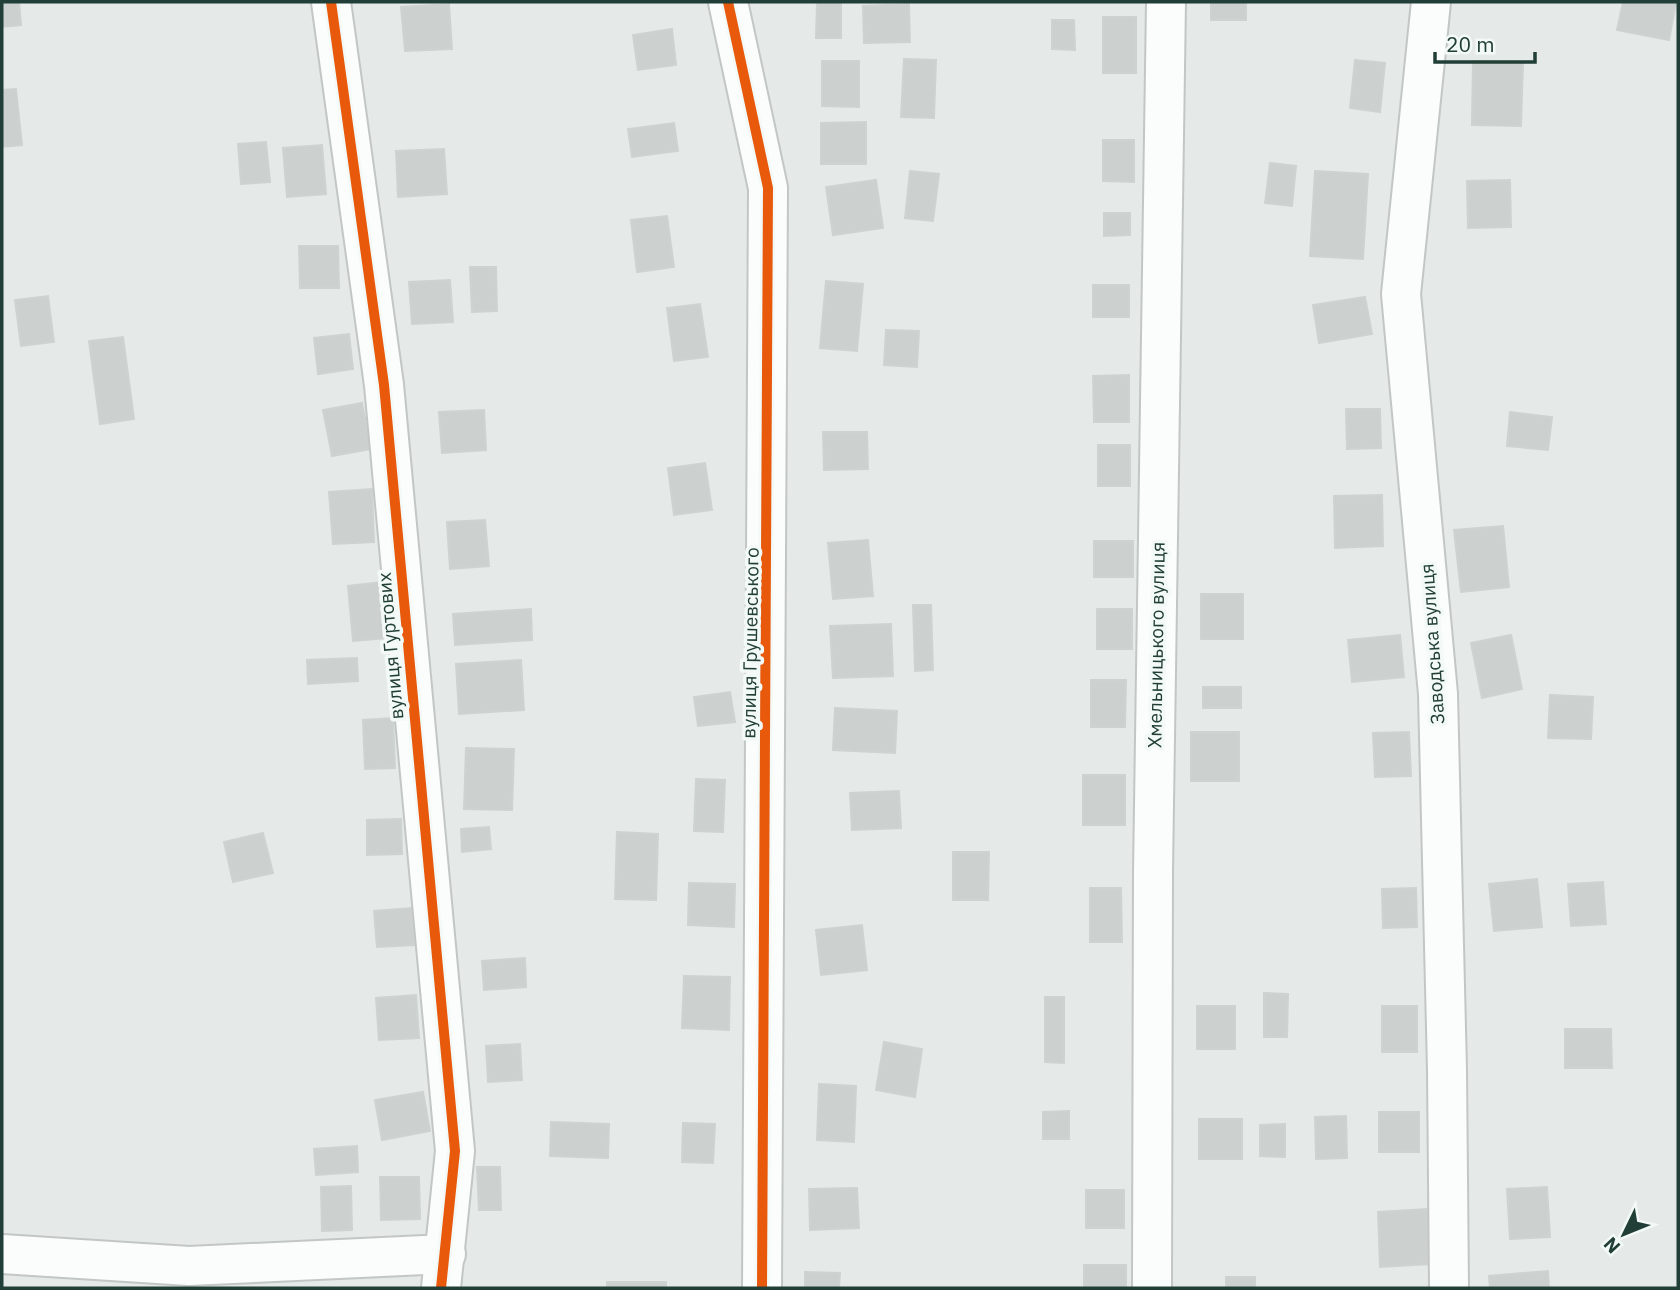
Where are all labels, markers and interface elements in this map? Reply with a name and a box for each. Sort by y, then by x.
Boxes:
scale bar [1435,21,1535,65]
text: 20 m [1446,30,1495,58]
street label: Хмельницького вулиця [1142,542,1170,748]
street label: вулиця Грушевського [736,547,764,739]
street label: Заводська вулиця [1414,563,1450,725]
street label: вулиця Гуртових [372,571,408,720]
north arrow [1589,1199,1659,1269]
text: N [1598,1232,1625,1259]

